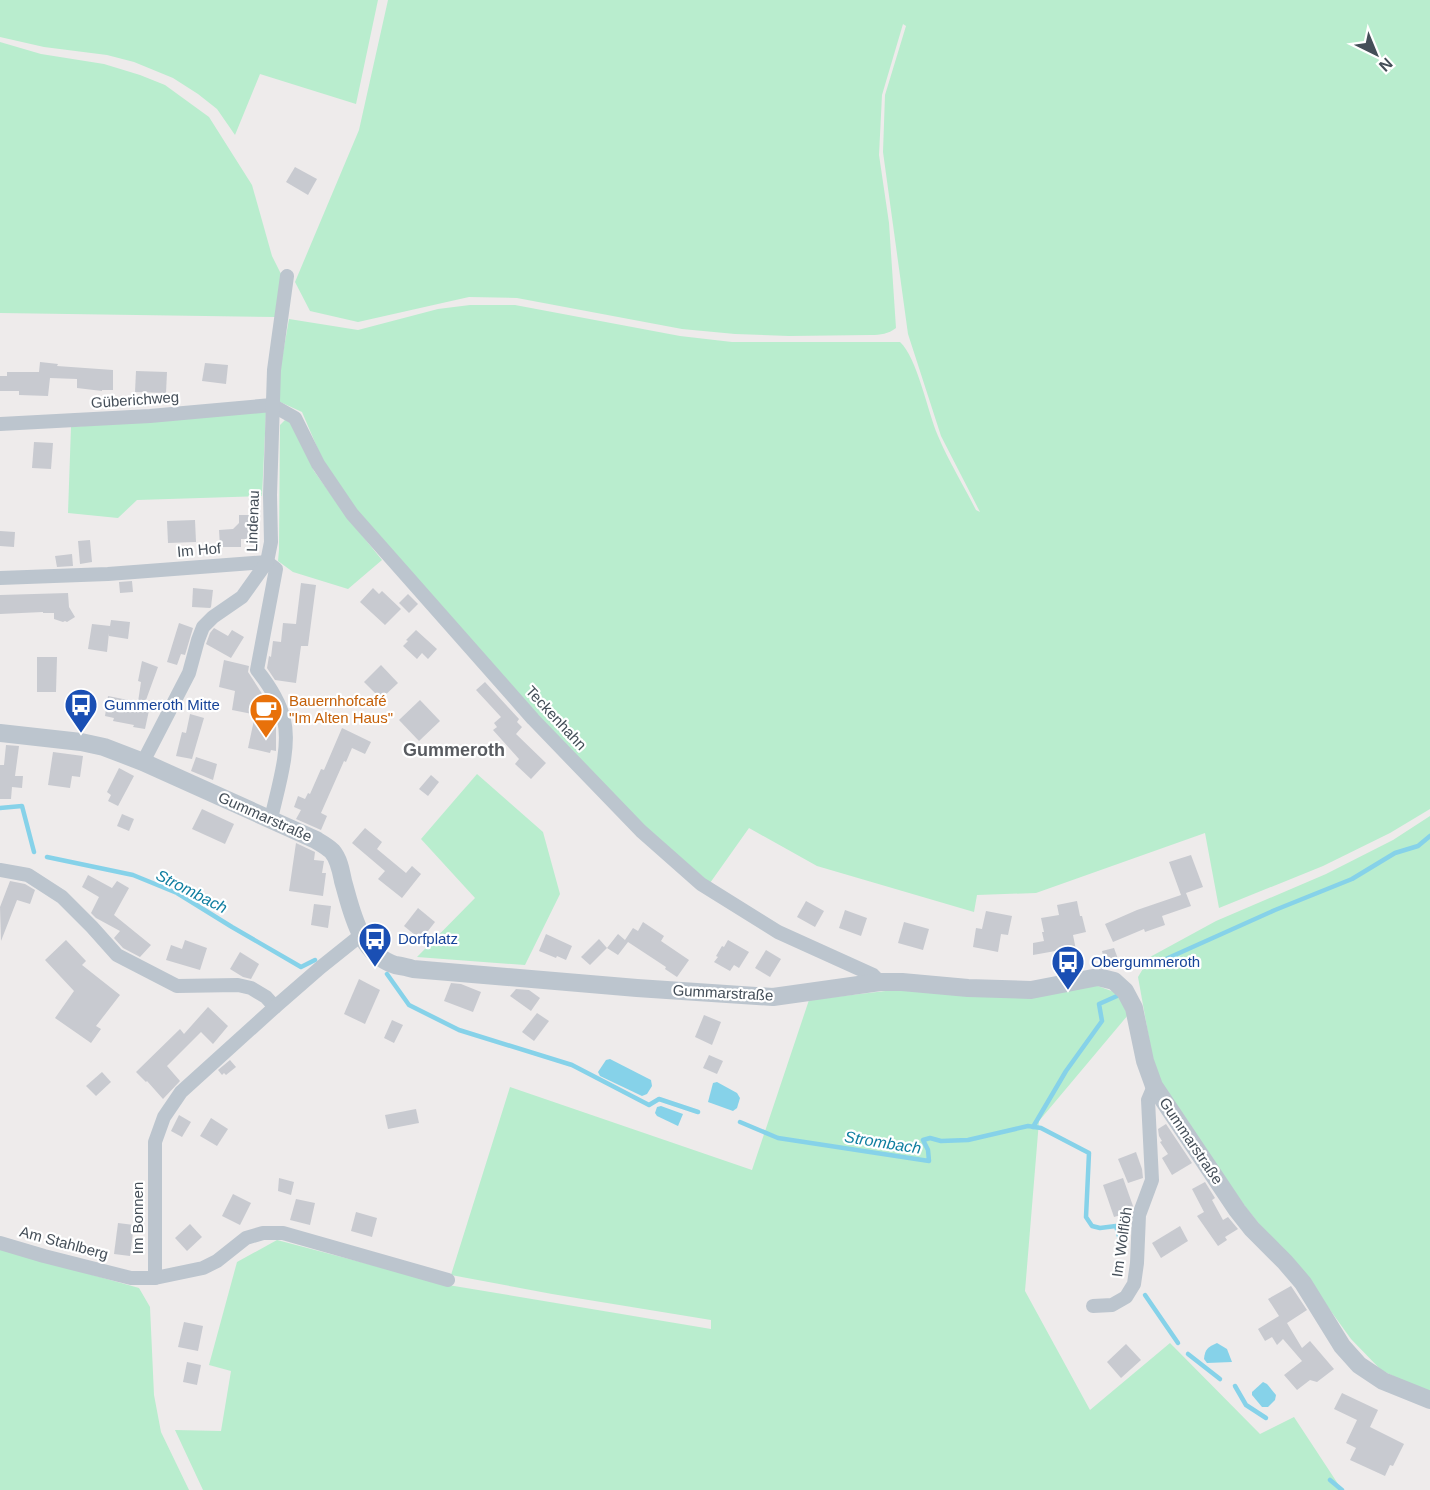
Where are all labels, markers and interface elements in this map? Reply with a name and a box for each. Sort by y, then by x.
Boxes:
north arrow [1346,24,1406,84]
text: N [1376,54,1396,75]
street label: Güberichweg [90,388,180,411]
street label: Lindenau [243,490,262,552]
street label: Im Hof [176,539,223,560]
street label: Teckenhahn [523,682,590,753]
bus stop icon: Gummeroth Mitte [63,687,99,734]
cafe icon: Bauernhofcafé "Im Alten Haus" [248,692,284,739]
place label: Bauernhofcafé "Im Alten Haus" [289,692,393,726]
place label: Gummeroth Mitte [104,696,220,713]
district label: Gummeroth [403,740,505,760]
street label: Gummarstraße [216,788,315,845]
water label: Strombach [153,866,230,917]
bus stop icon: Dorfplatz [357,921,393,968]
place label: Dorfplatz [398,930,458,947]
bus stop icon: Obergummeroth [1050,944,1086,991]
place label: Obergummeroth [1091,953,1200,970]
street label: Gummarstraße [672,981,774,1004]
street label: Gummarstraße [1156,1094,1227,1187]
water label: Strombach [843,1128,923,1157]
street label: Im Bonnen [129,1182,146,1254]
street label: Im Wolflöh [1108,1206,1135,1278]
street label: Am Stahlberg [18,1223,110,1262]

